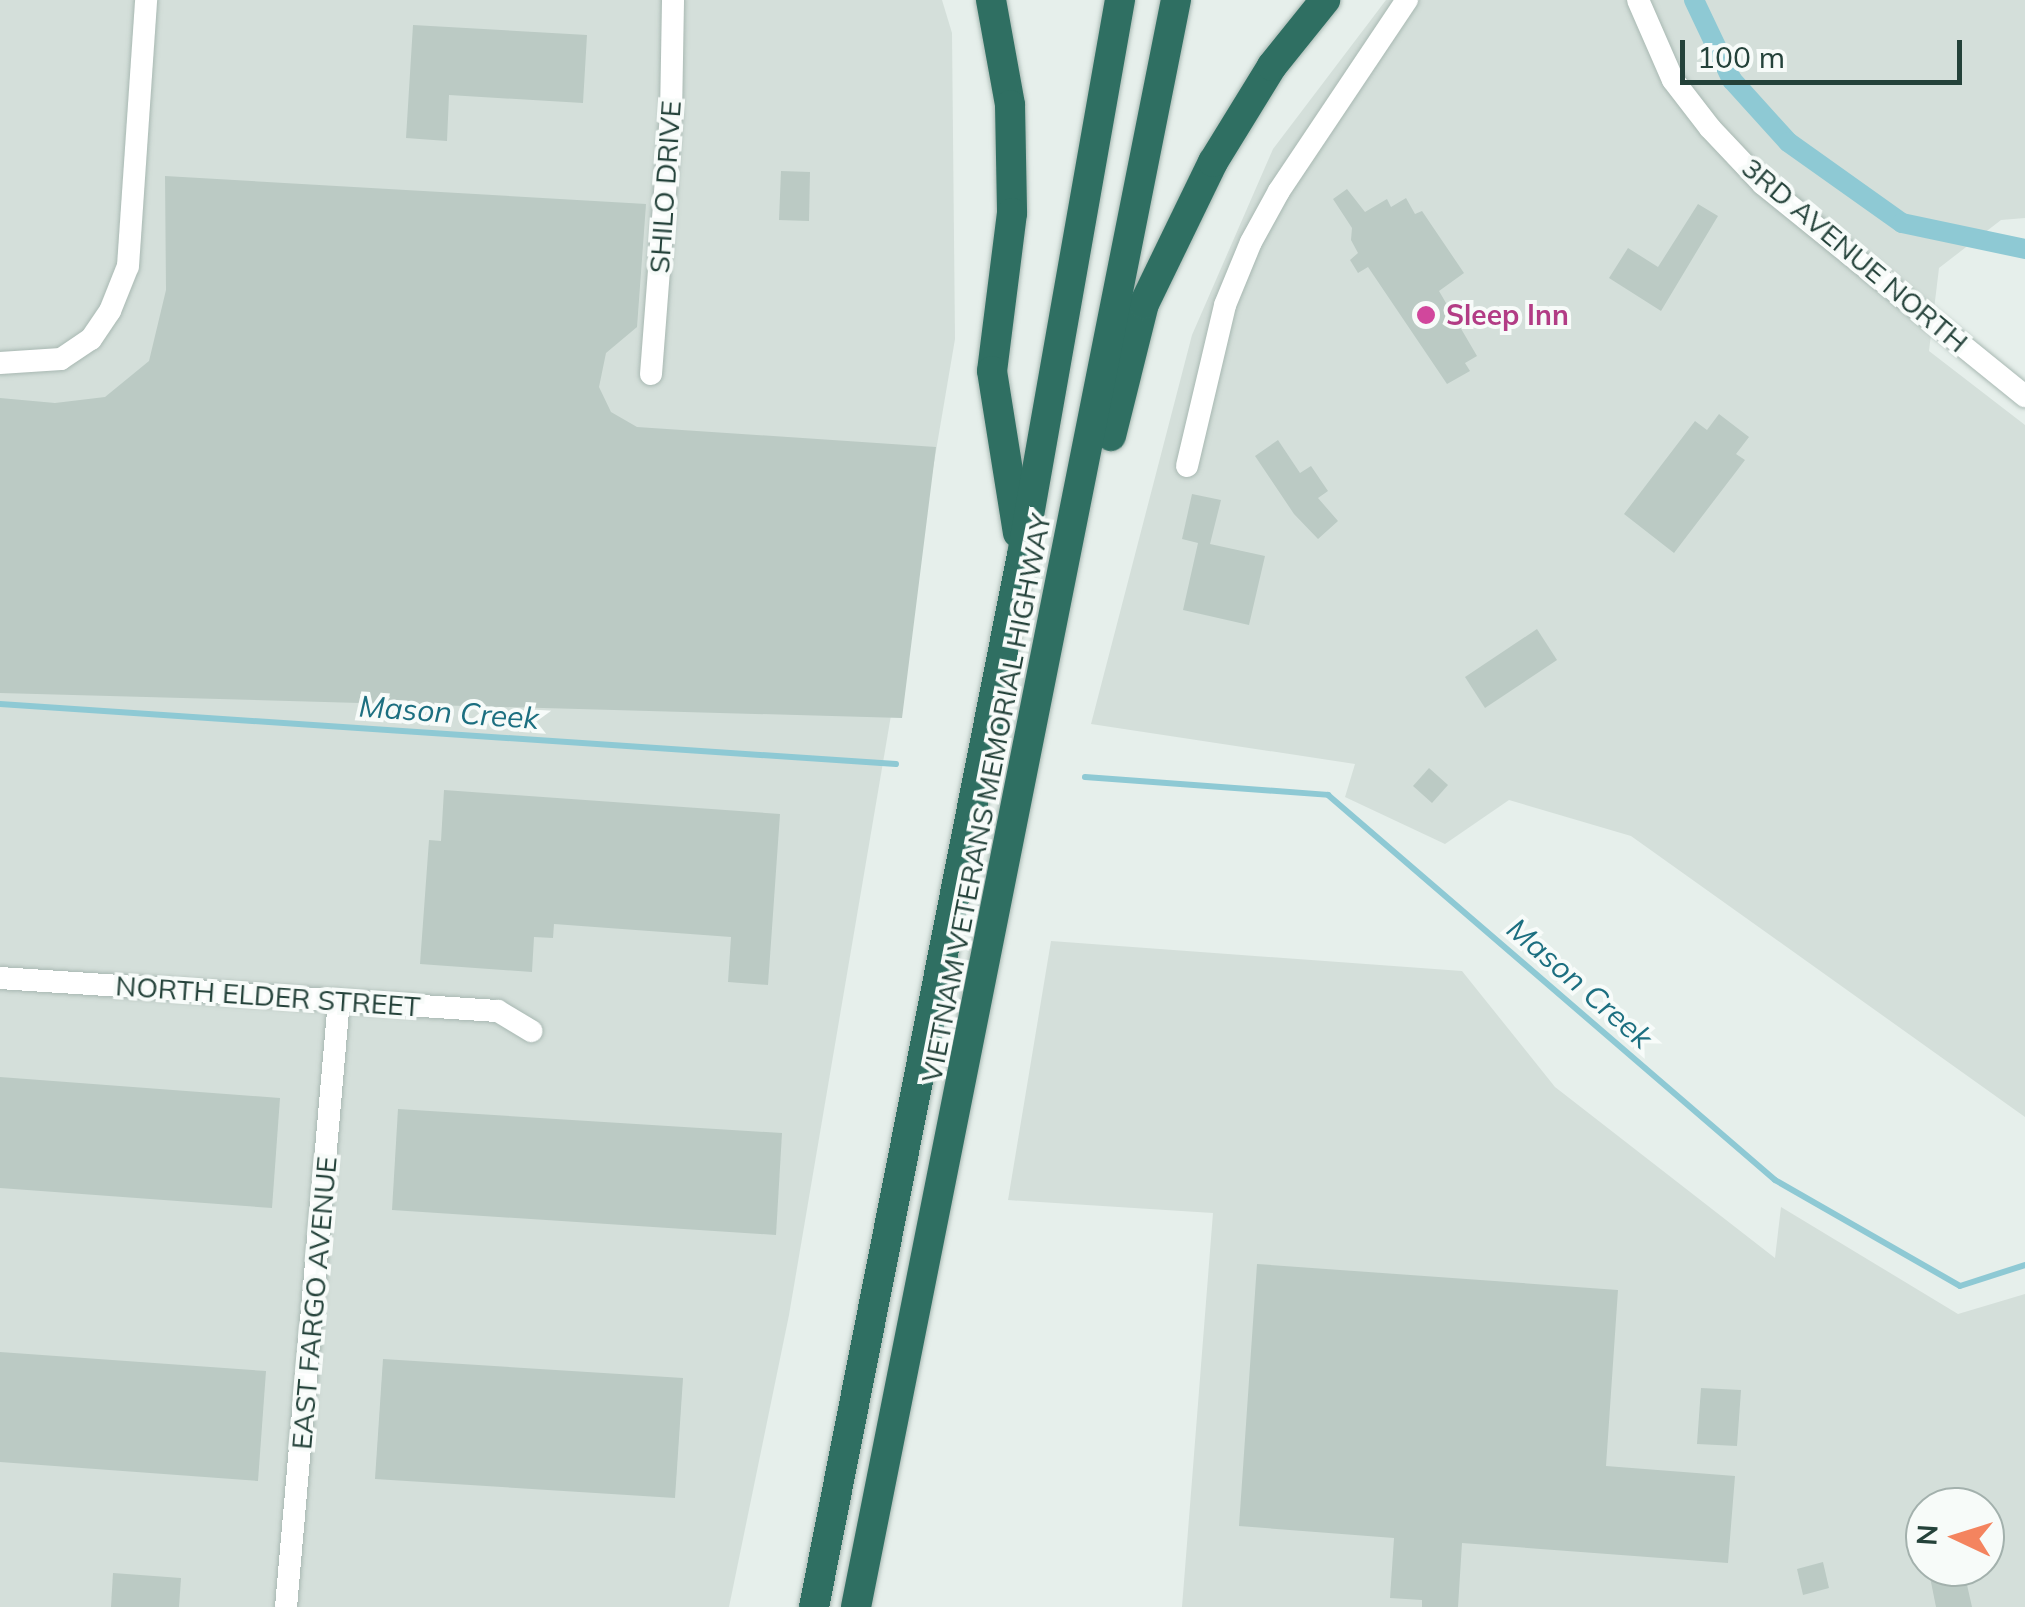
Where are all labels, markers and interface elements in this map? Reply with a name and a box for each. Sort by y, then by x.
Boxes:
scale bar [1685,20,1968,82]
text: 100 m [1697,38,1785,76]
street label: SHILO DRIVE [642,100,688,274]
street label: 3RD AVENUE NORTH [1735,151,1975,359]
place label: Sleep Inn [1446,298,1569,332]
marker: Sleep Inn [1415,304,1437,326]
street label: VIETNAM VETERANS MEMORIAL HIGHWAY [914,511,1058,1085]
water label: Mason Creek [358,688,540,736]
water label: Mason Creek [1500,910,1660,1056]
street label: NORTH ELDER STREET [114,969,422,1023]
street label: EAST FARGO AVENUE [284,1155,344,1451]
north arrow [1905,1487,2005,1587]
text: N [1908,1523,1945,1547]

